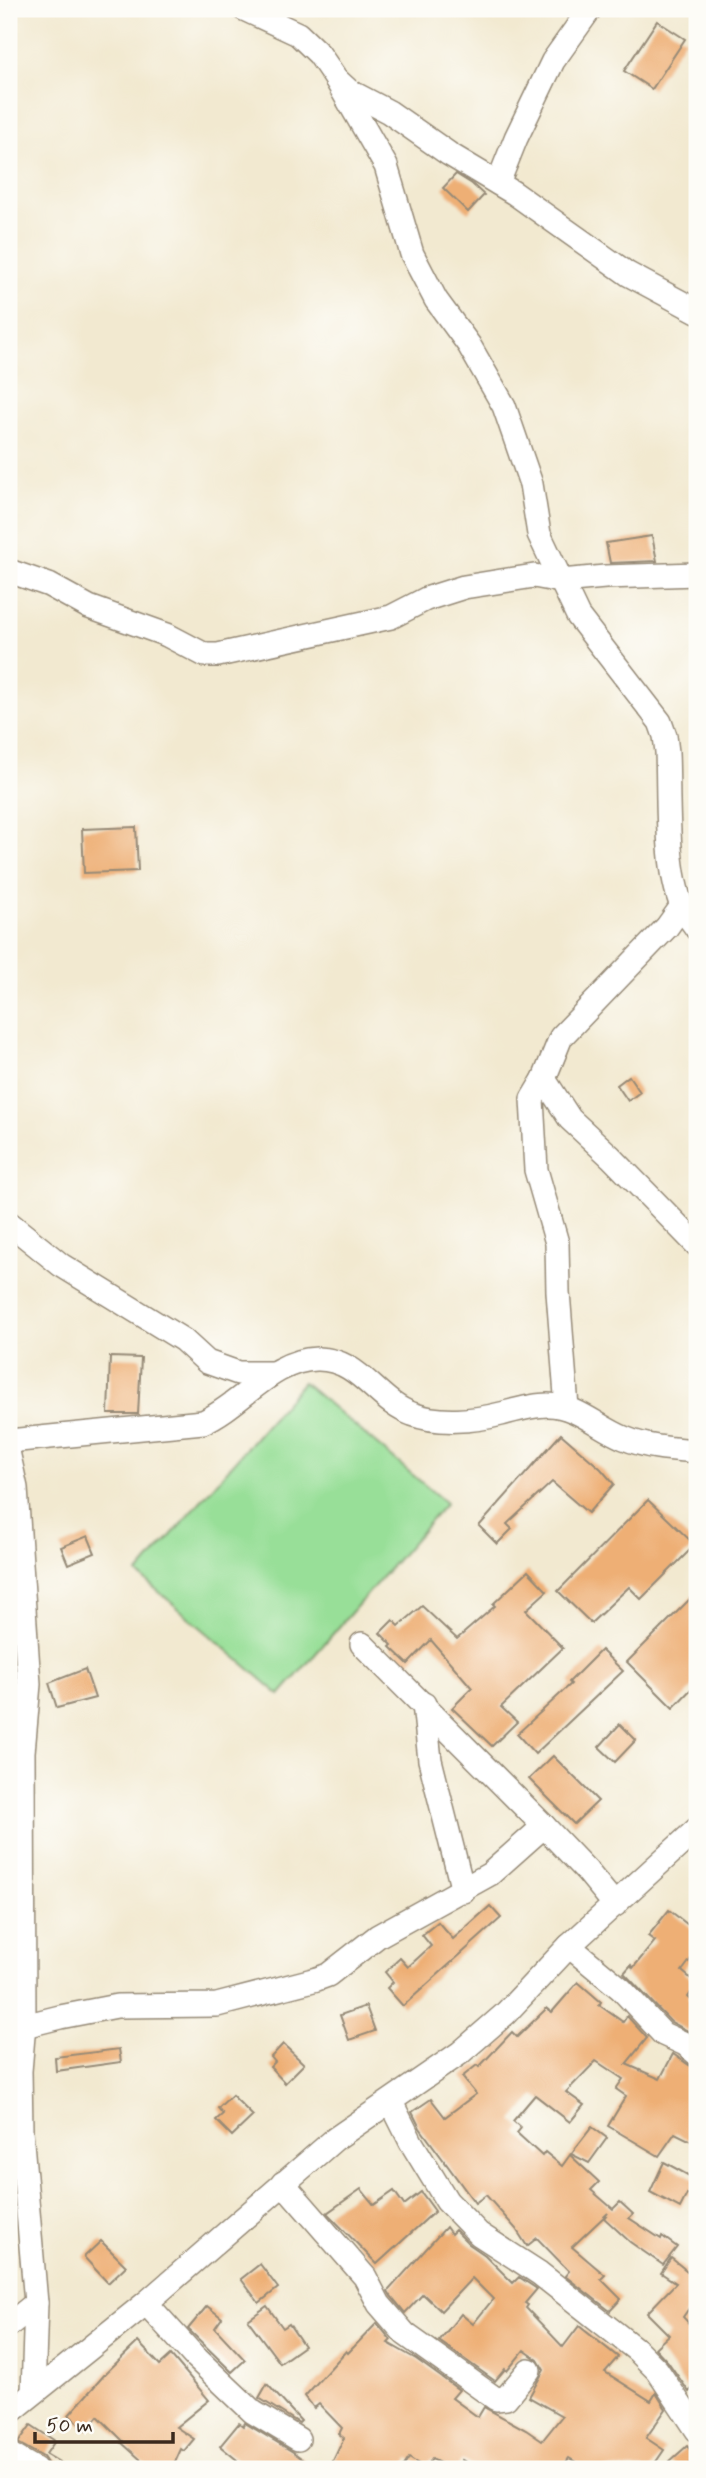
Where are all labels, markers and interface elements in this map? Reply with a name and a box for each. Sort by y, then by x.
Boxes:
scale bar [35,2401,173,2445]
text: 50 m [46,2412,93,2440]

